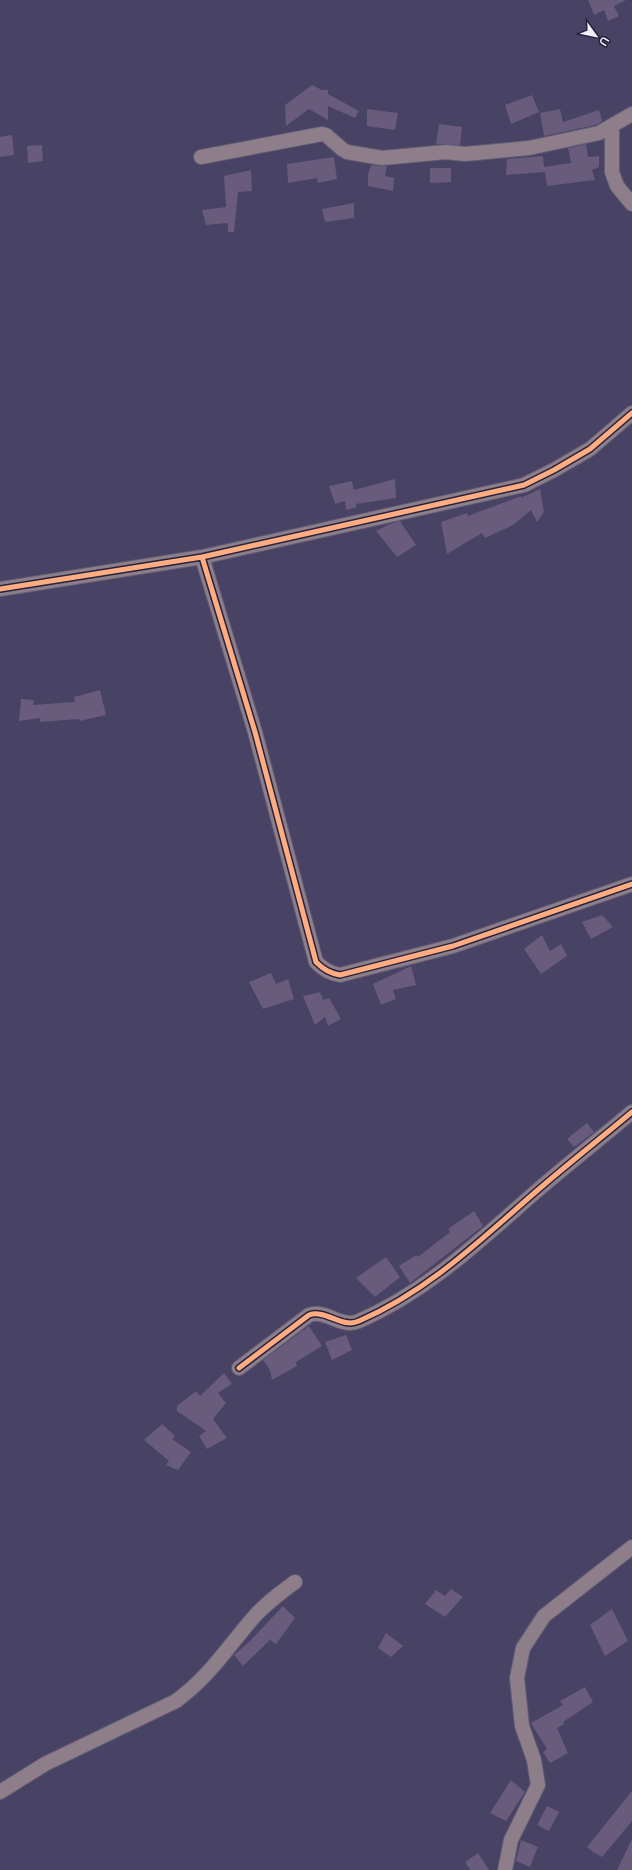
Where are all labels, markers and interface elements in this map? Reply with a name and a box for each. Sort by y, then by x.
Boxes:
north arrow [576,16,616,56]
text: U [596,34,612,48]

